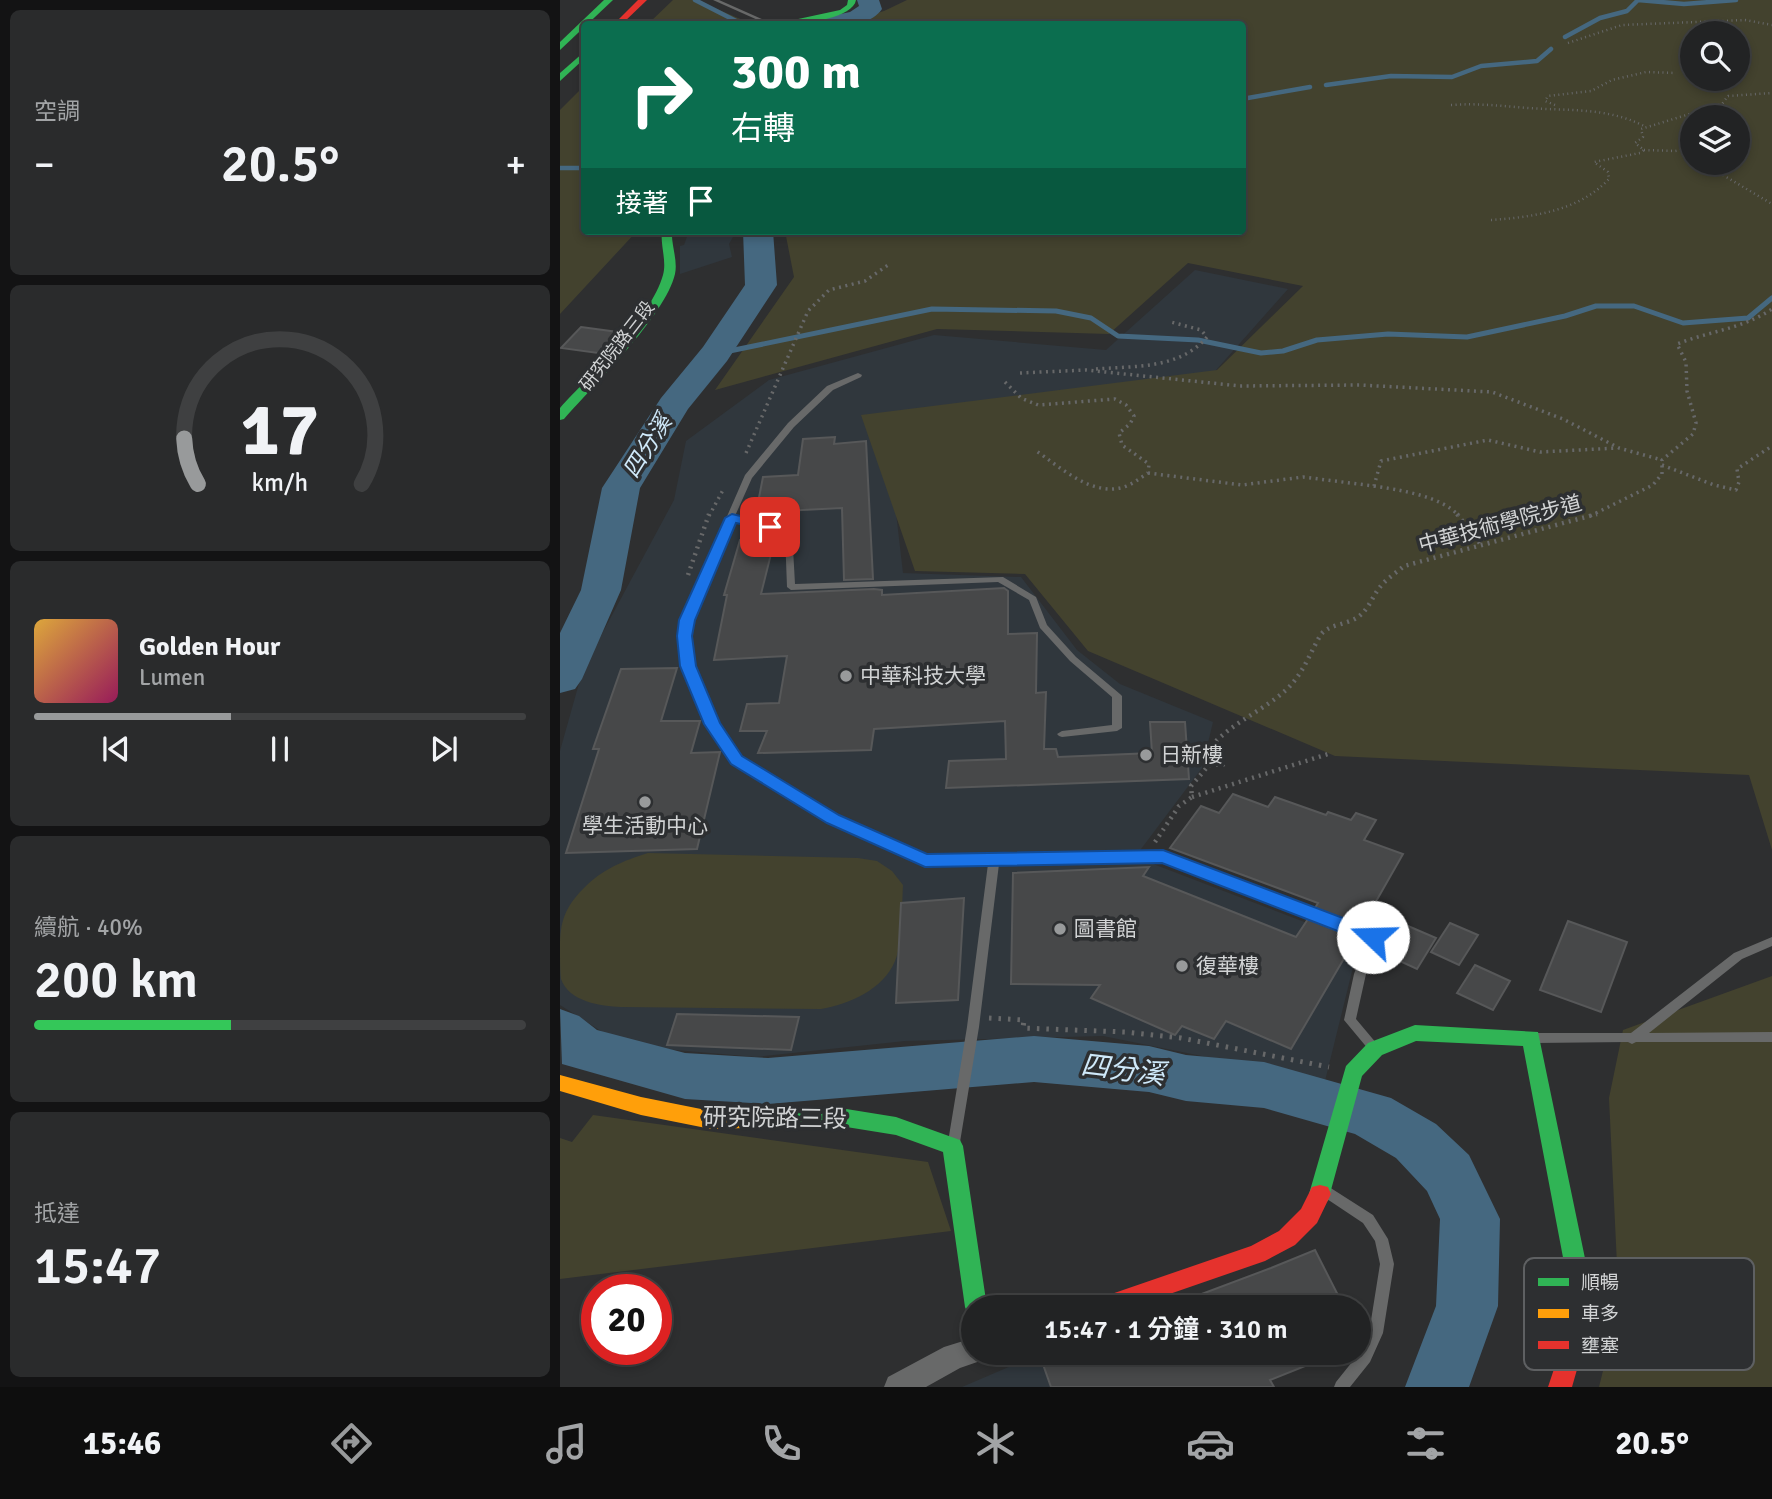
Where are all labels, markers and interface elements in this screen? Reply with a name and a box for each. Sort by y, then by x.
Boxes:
map controls [1680,21,1750,175]
button: search [1680,21,1750,91]
text: 300 m [731,42,861,102]
icon: right [616,49,707,140]
text: 空調 [34,97,80,126]
button: layers [1680,105,1750,175]
text: 右轉 [731,109,795,148]
text: 20.5° [221,132,339,196]
text: − [34,141,55,188]
text: + [505,141,526,188]
icon: arrive [682,182,720,220]
text: 接著 [616,188,668,220]
street label: 研究院路三段 [575,297,659,395]
text: 17 [241,387,319,476]
water label: 四分溪 [617,407,680,483]
text: km/h [252,467,308,498]
street label: 中華技術學院步道 [1415,490,1585,558]
pin [740,497,800,557]
icon: arrive [751,508,789,546]
text: Golden Hour [139,631,280,663]
text: Lumen [139,663,205,692]
place label: 中華科技大學 [860,663,986,689]
marker: 中華科技大學 [838,668,854,684]
icon: previous [97,730,135,768]
icon: pause [261,730,299,768]
icon: next [425,730,463,768]
place label: 日新樓 [1160,742,1223,768]
marker: 日新樓 [1138,747,1154,763]
marker: 學生活動中心 [637,794,653,810]
place label: 學生活動中心 [582,813,708,839]
position arrow [1336,900,1410,974]
text: 續航 · 40% [34,913,143,942]
place label: 圖書館 [1074,916,1137,942]
marker: 圖書館 [1052,921,1068,937]
text: 200 km [34,948,198,1012]
place label: 復華樓 [1196,953,1259,979]
marker: 復華樓 [1174,958,1190,974]
water label: 四分溪 [1079,1048,1171,1092]
street label: 研究院路三段 [703,1102,847,1134]
text: 抵達 [34,1199,80,1228]
text: 15:47 [34,1234,161,1298]
legend [1524,1258,1754,1370]
text: 順暢 [1581,1271,1619,1295]
speed limit sign: 20 [581,1274,672,1365]
text: 車多 [1581,1302,1619,1326]
text: 15:47 · 1 分鐘 · 310 m [1044,1314,1288,1346]
text: 壅塞 [1581,1334,1619,1358]
icon: directions [327,1419,376,1468]
icon: music [542,1419,591,1468]
icon: phone [757,1419,806,1468]
icon: climate [971,1419,1020,1468]
icon: car [1186,1419,1235,1468]
icon: filters [1401,1419,1450,1468]
text: 15:46 [83,1424,161,1463]
text: 20.5° [1615,1424,1689,1463]

